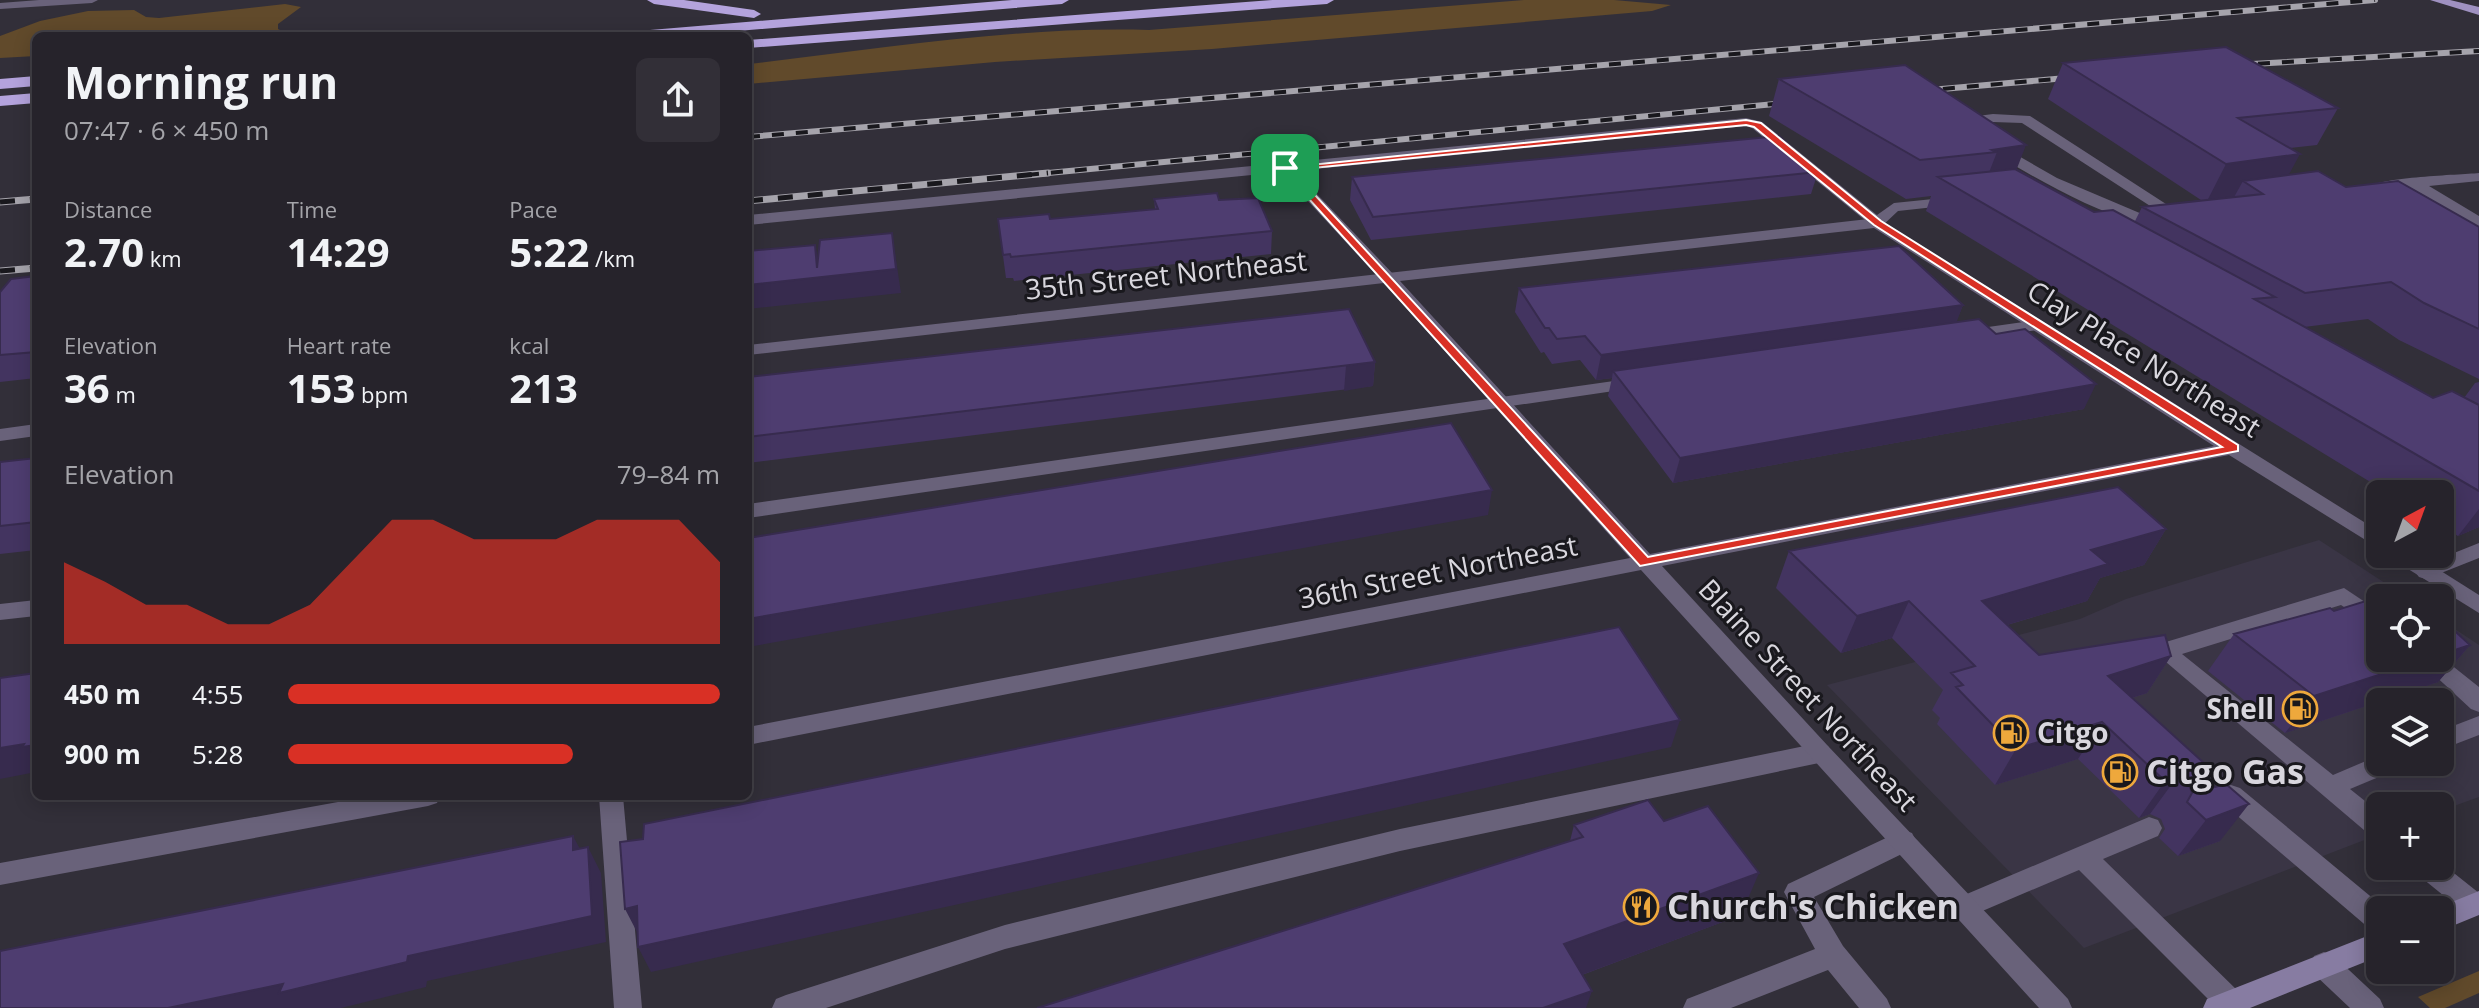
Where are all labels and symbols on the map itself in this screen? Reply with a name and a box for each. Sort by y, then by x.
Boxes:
pin [1251,134,1319,202]
street label: 35th Street Northeast [1023,240,1309,308]
street label: Clay Place Northeast [2021,271,2268,445]
north arrow [2366,480,2454,568]
street label: 36th Street Northeast [1295,525,1580,617]
street label: Blaine Street Northeast [1691,570,1926,819]
place label: Shell [2207,689,2274,727]
fuel station icon: Shell [2281,690,2319,728]
place label: Citgo [2037,713,2109,751]
fuel station icon: Citgo [1992,714,2030,752]
place label: Citgo Gas [2146,748,2304,794]
fuel station icon: Citgo Gas [2101,753,2139,791]
place label: Church's Chicken [1667,883,1959,929]
restaurant icon: Church's Chicken [1622,888,1660,926]

